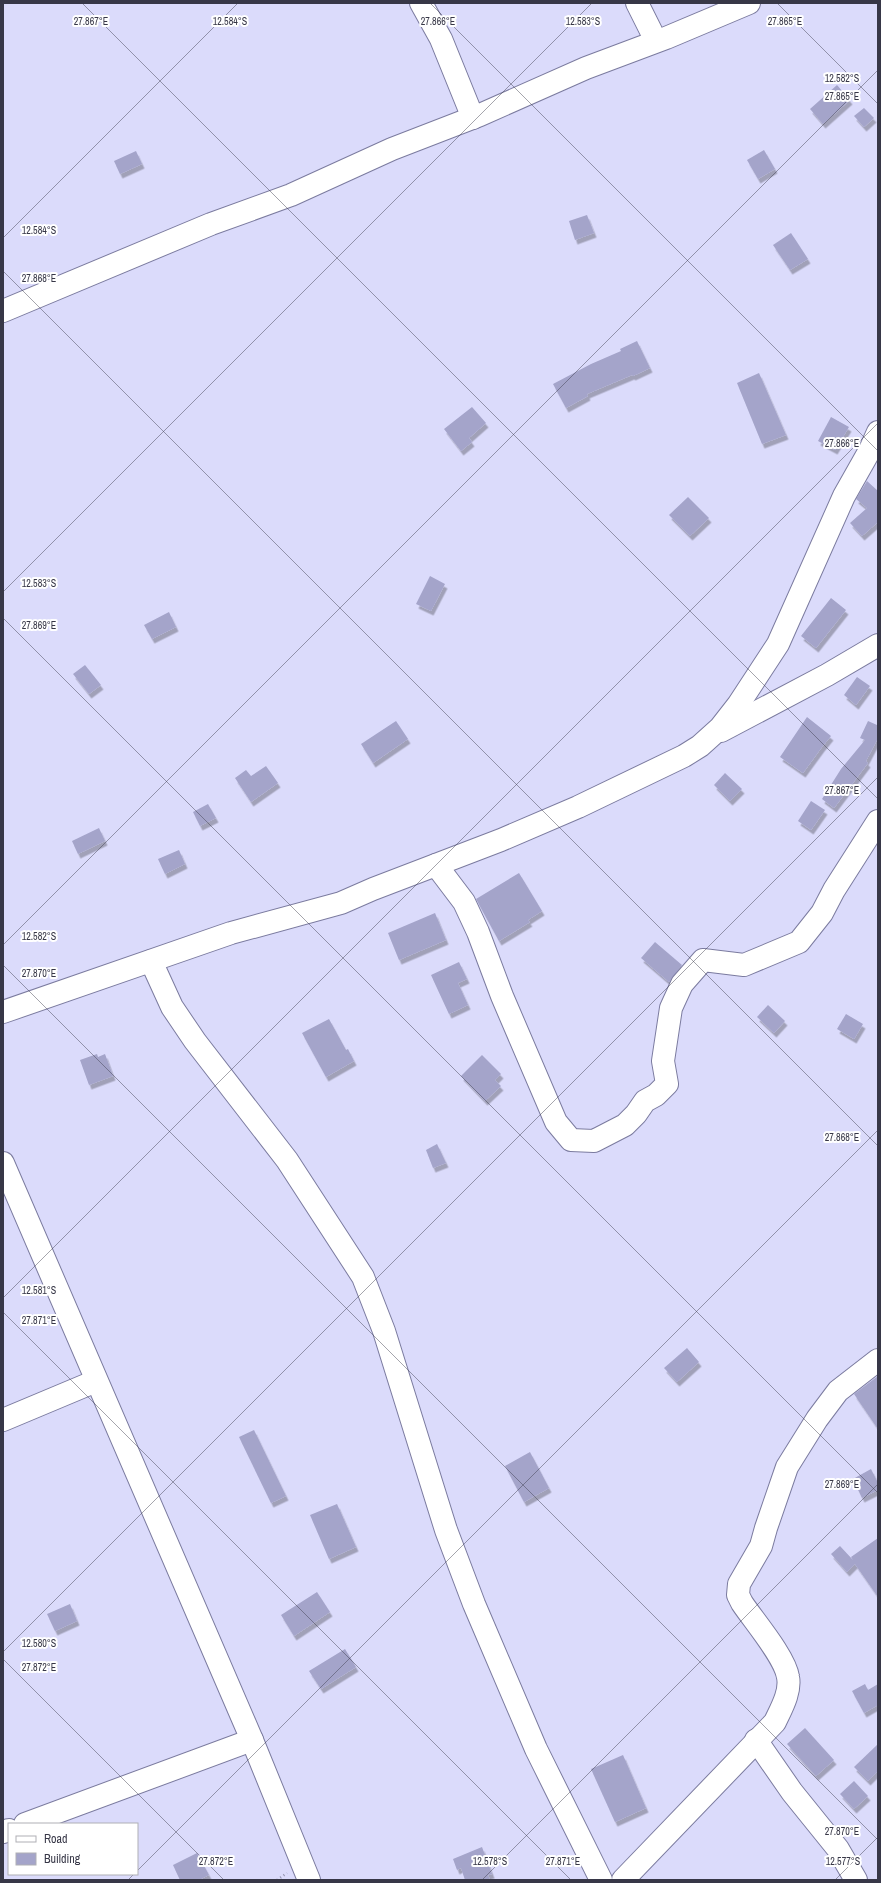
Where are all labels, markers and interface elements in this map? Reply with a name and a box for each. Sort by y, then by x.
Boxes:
text: 27.867°E [74,15,108,28]
text: 12.584°S [213,15,248,28]
text: 27.866°E [421,15,455,28]
text: 12.583°S [566,15,601,28]
text: 27.865°E [768,15,802,28]
text: 12.582°S [825,72,860,85]
text: 27.865°E [825,90,859,103]
text: 12.584°S [22,224,57,237]
text: 27.868°E [22,272,56,285]
text: 27.866°E [825,437,859,450]
text: 12.583°S [22,577,57,590]
text: 27.869°E [22,619,56,632]
text: 27.867°E [825,784,859,797]
text: 12.582°S [22,930,57,943]
text: 27.870°E [22,967,56,980]
text: 27.868°E [825,1131,859,1144]
text: 12.581°S [22,1284,57,1297]
text: 27.871°E [22,1314,56,1327]
text: 27.869°E [825,1478,859,1491]
text: 12.580°S [22,1637,57,1650]
text: 27.872°E [22,1661,56,1674]
legend [8,1823,138,1875]
text: 27.870°E [825,1825,859,1838]
text: Road [44,1831,68,1847]
text: Building [44,1851,81,1867]
text: 27.872°E [199,1855,233,1868]
text: 12.578°S [473,1855,508,1868]
text: 27.871°E [546,1855,580,1868]
text: 12.577°S [826,1855,861,1868]

